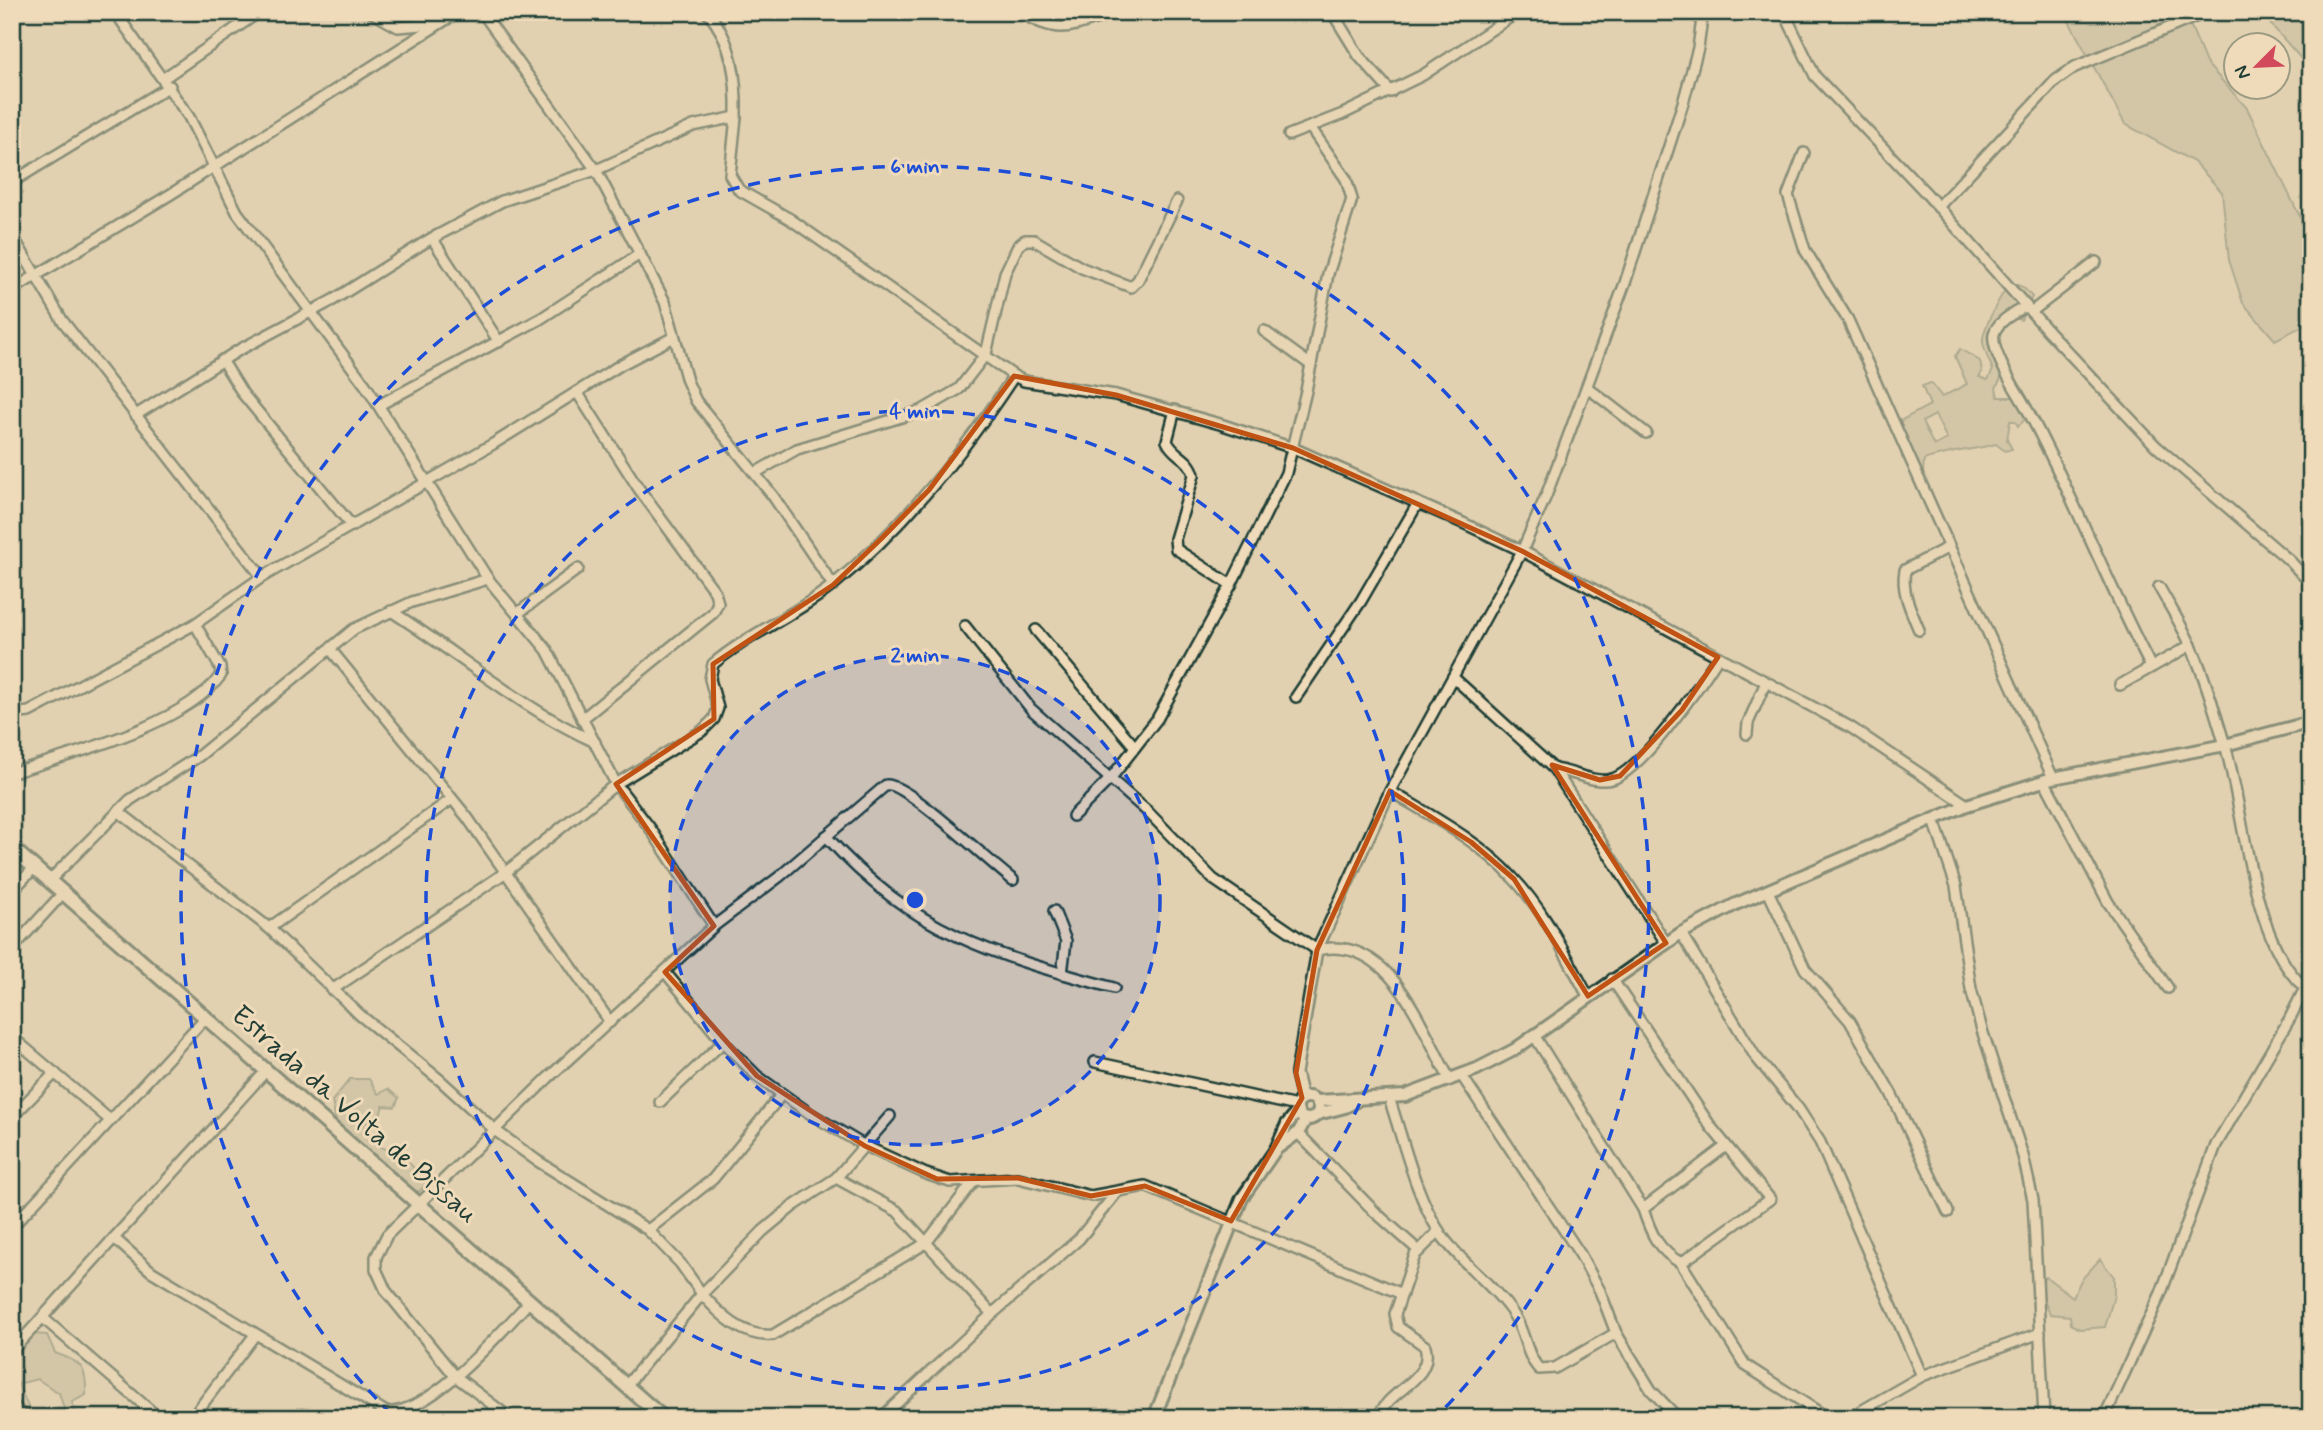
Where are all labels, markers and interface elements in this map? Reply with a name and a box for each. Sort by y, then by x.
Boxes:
north arrow [2222,32,2292,102]
text: N [2229,61,2257,83]
text: 6 min [890,153,940,181]
text: 4 min [889,398,941,426]
text: 2 min [890,642,940,670]
centre of rings [903,888,927,912]
street label: Estrada da Volta de Bissau [223,998,485,1232]

